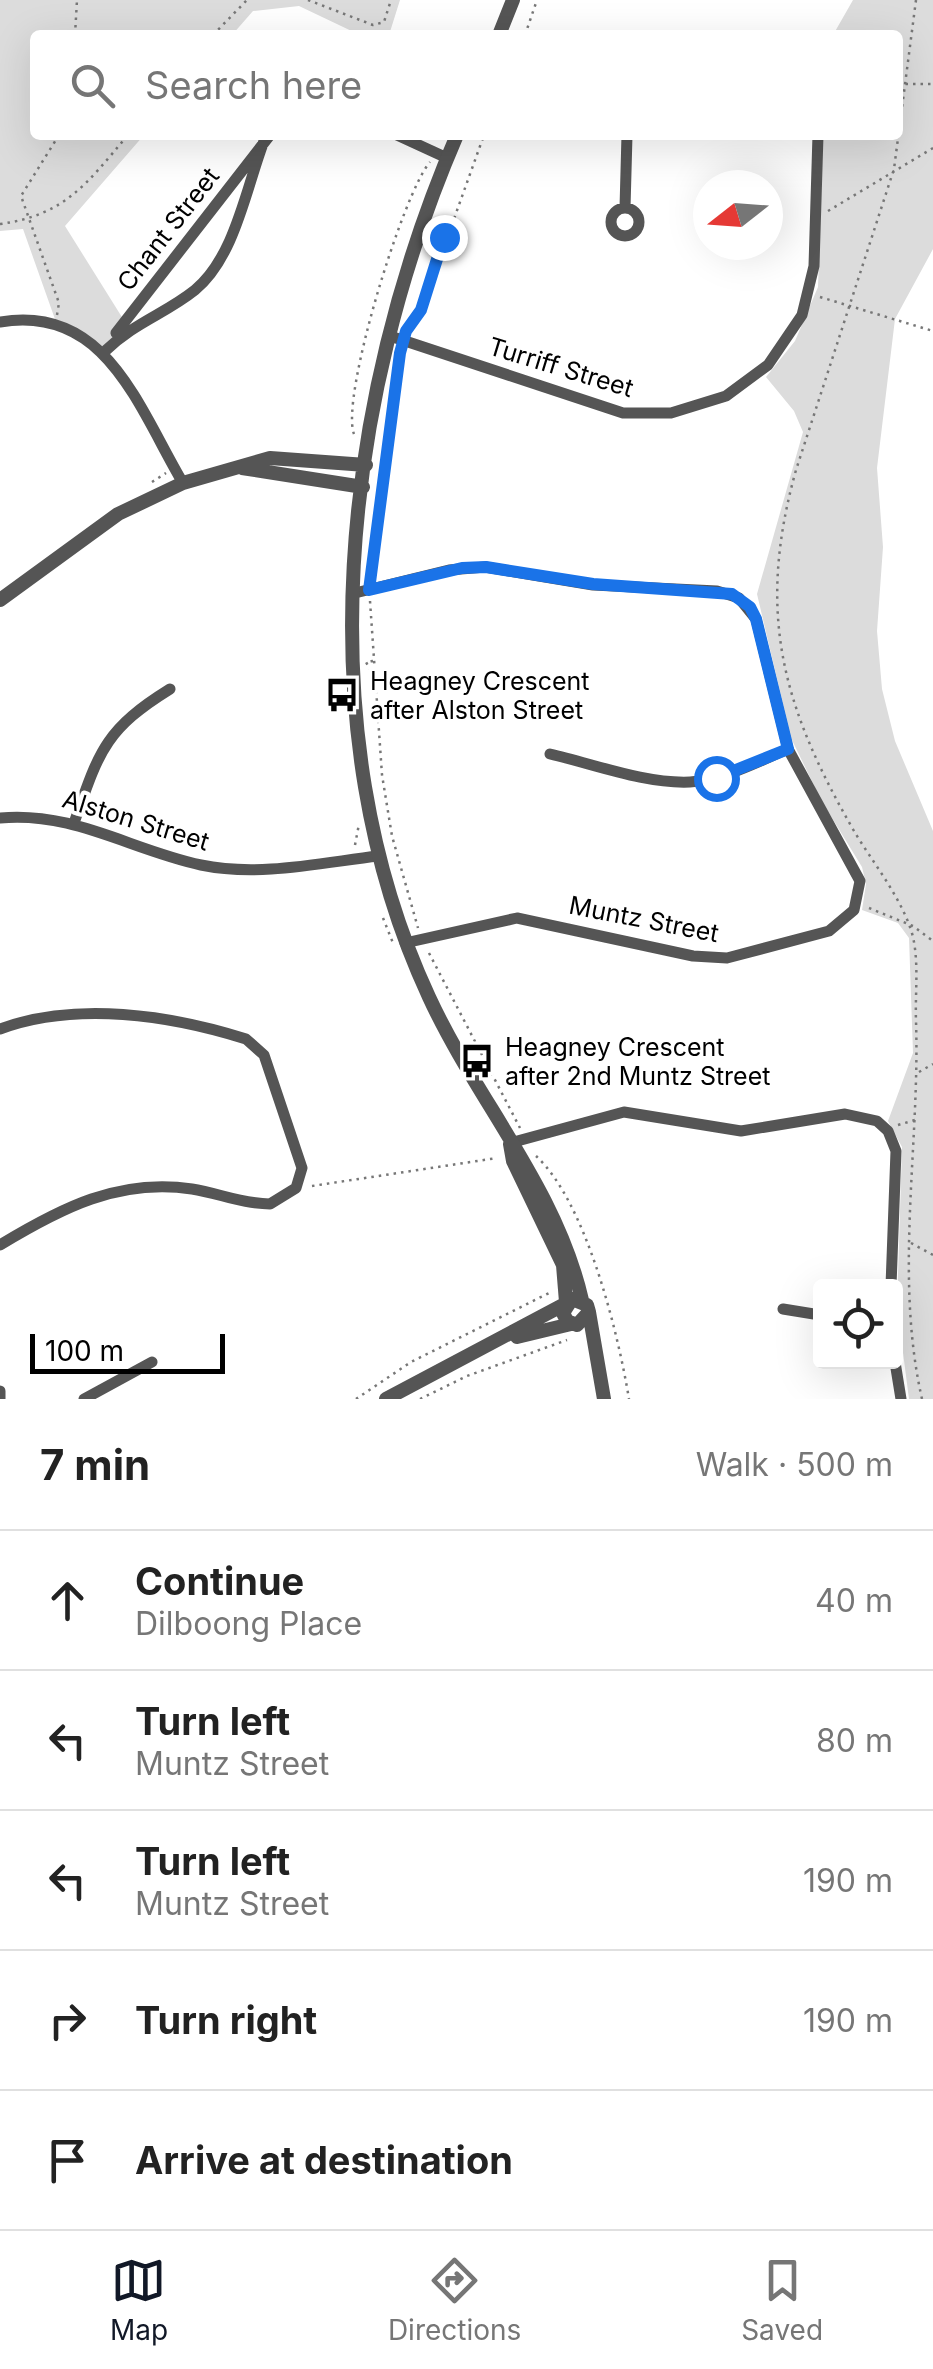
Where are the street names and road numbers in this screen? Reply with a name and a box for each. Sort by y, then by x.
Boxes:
street label: Chant Street [111,162,225,296]
street label: Turriff Street [485,331,637,403]
street label: Alston Street [59,783,213,857]
street label: Muntz Street [567,890,721,948]

